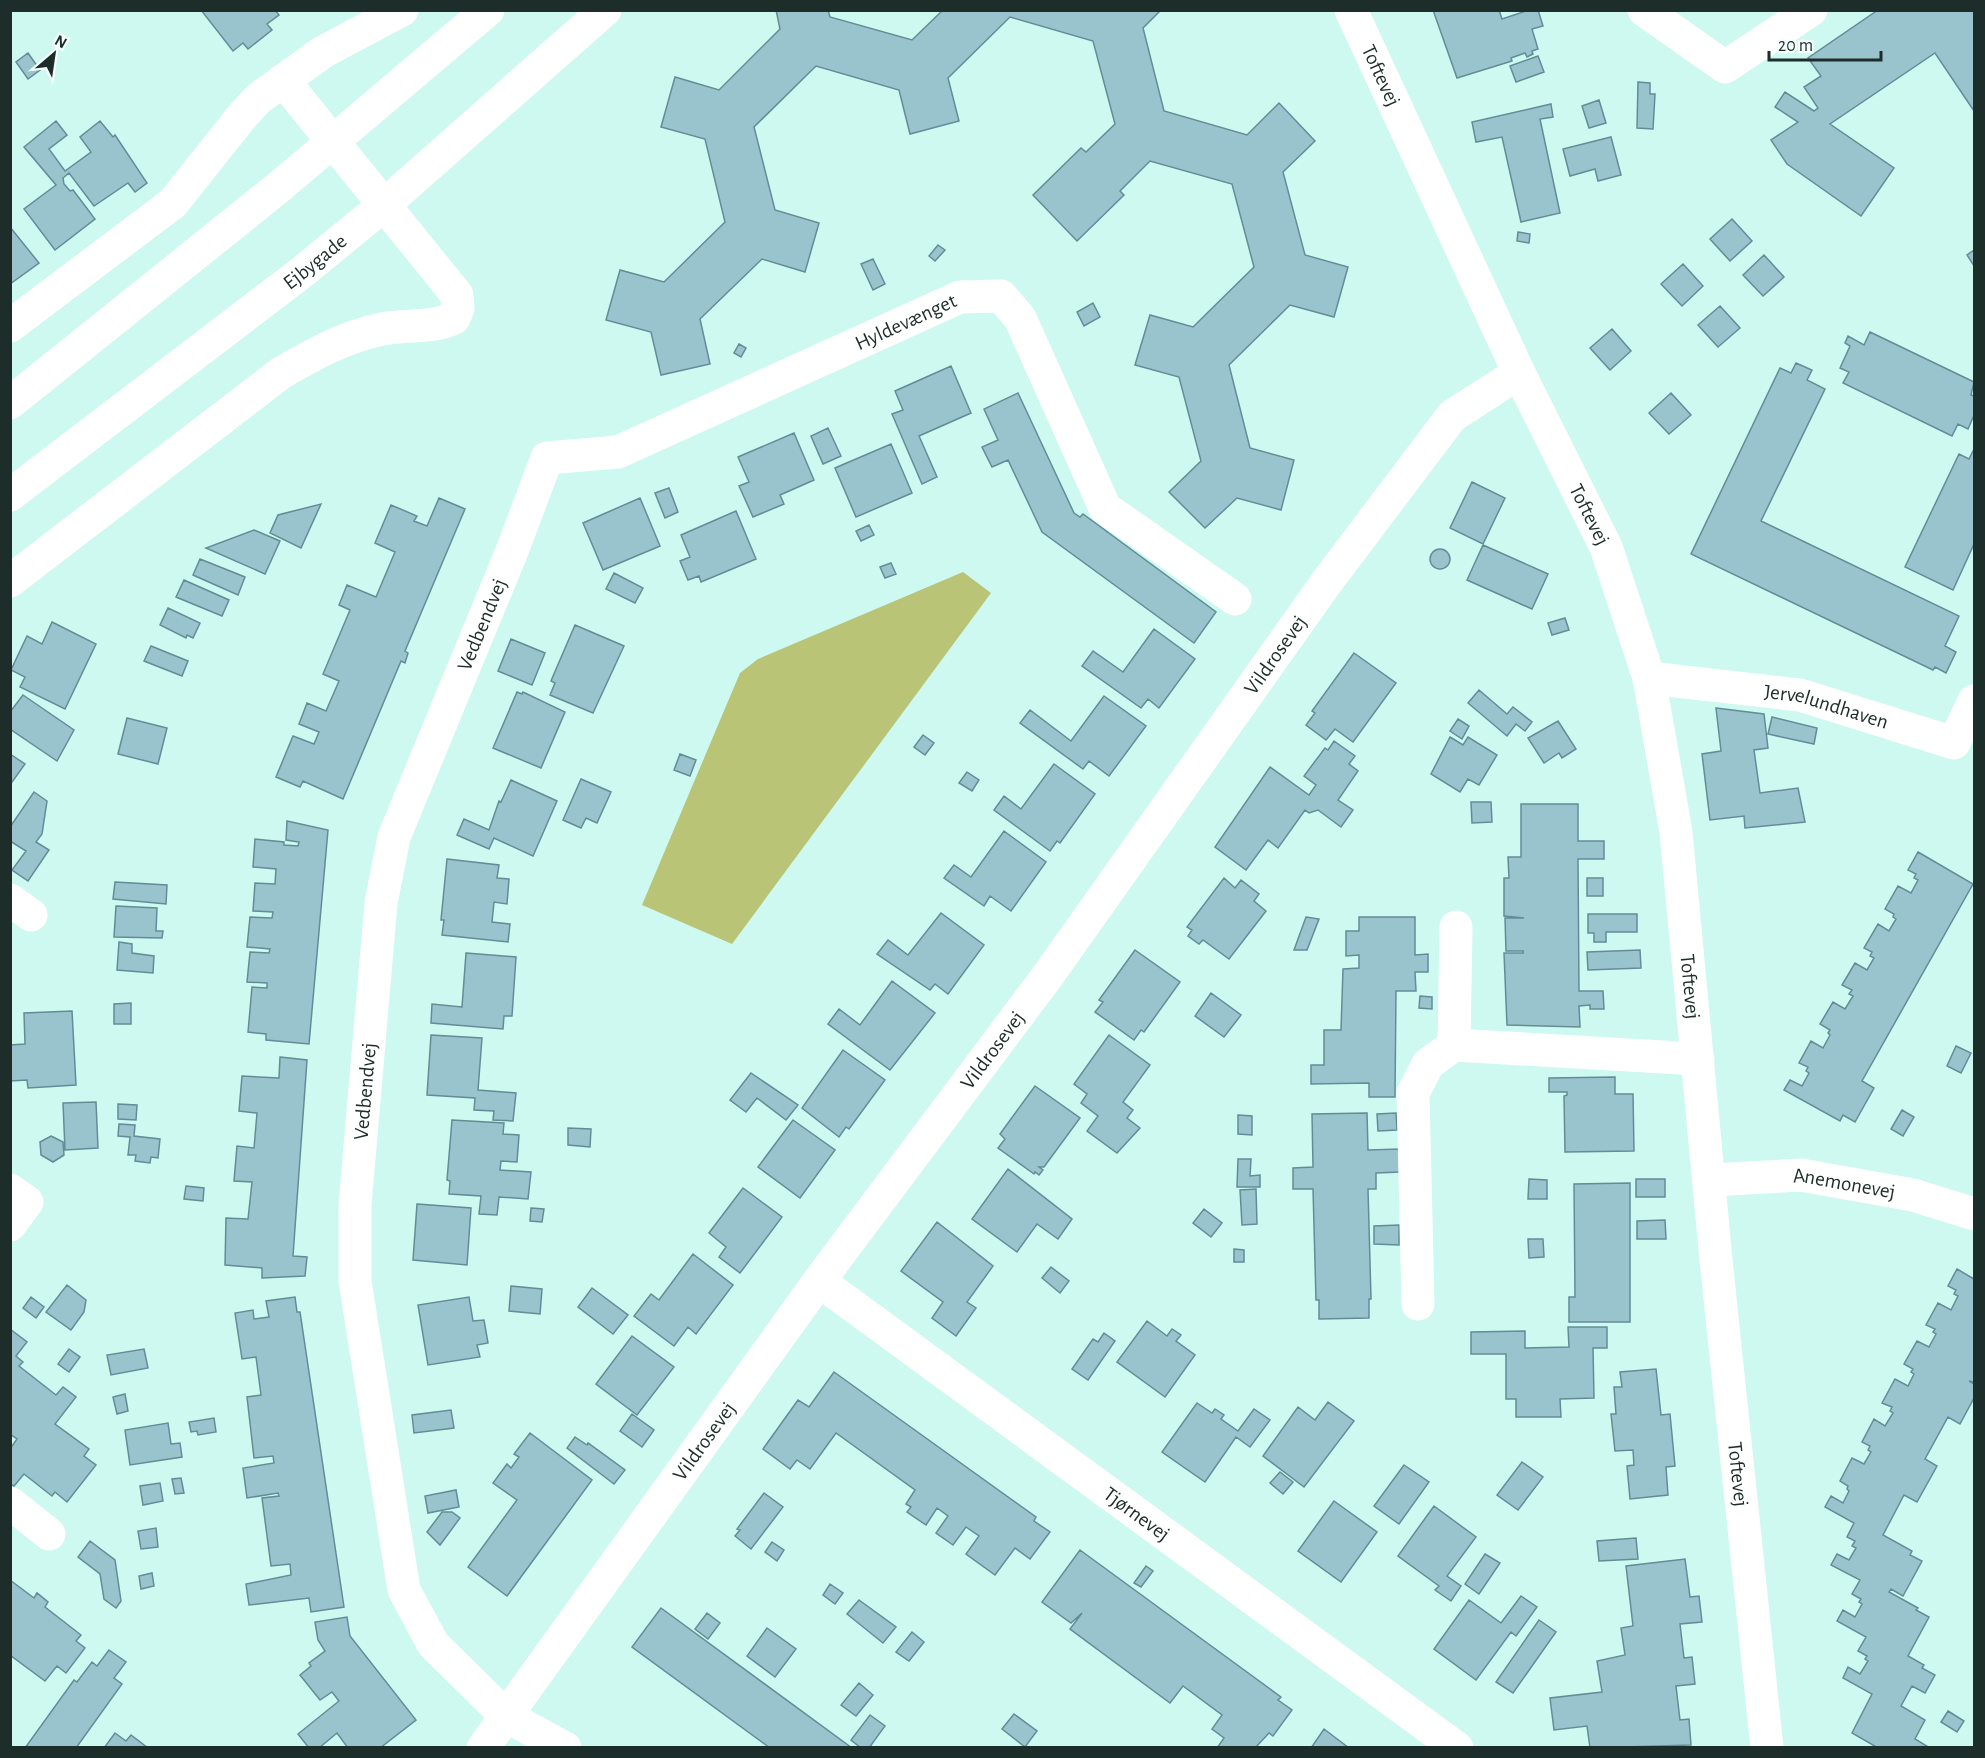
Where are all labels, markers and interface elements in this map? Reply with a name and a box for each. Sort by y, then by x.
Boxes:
north arrow [24,24,84,84]
scale bar [1769,24,1882,62]
text: N [52,32,70,51]
text: 20 m [1778,37,1813,55]
street label: Toftevej [1358,41,1404,109]
street label: Ejbygade [279,230,351,293]
street label: Hyldevænget [852,290,960,354]
street label: Toftevej [1566,480,1614,548]
street label: Vedbendvej [453,575,510,674]
street label: Vildrosevej [1240,612,1310,698]
street label: Jervelundhaven [1763,681,1891,732]
street label: Toftevej [1677,953,1704,1020]
street label: Vildrosevej [956,1007,1028,1093]
street label: Vedbendvej [350,1042,379,1141]
street label: Anemonevej [1792,1164,1897,1202]
street label: Vildrosevej [669,1398,739,1484]
street label: Toftevej [1725,1441,1752,1508]
street label: Tjørnevej [1100,1483,1174,1545]

